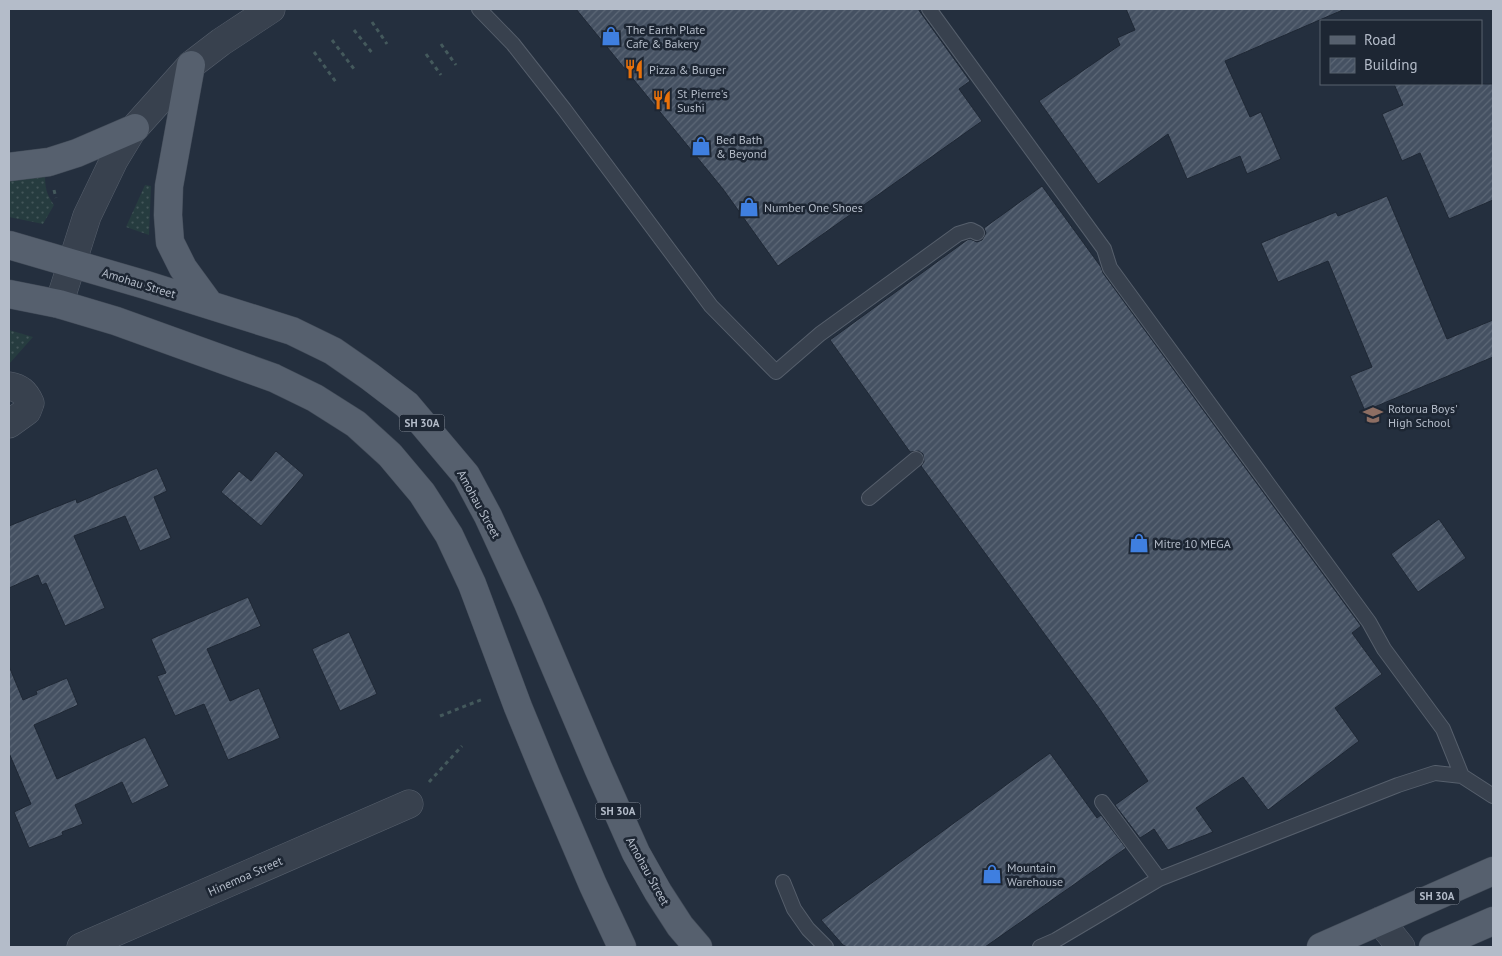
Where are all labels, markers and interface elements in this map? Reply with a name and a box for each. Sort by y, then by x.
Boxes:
legend [1320,20,1482,85]
place label: The Earth Plate Cafe & Bakery [626,22,705,51]
shop icon: The Earth Plate Cafe & Bakery [600,25,622,47]
text: Road [1364,30,1396,49]
text: Building [1364,55,1418,74]
restaurant icon: Pizza & Burger [623,58,645,80]
place label: Pizza & Burger [649,62,726,77]
place label: St Pierre's Sushi [677,86,728,115]
restaurant icon: St Pierre's Sushi [651,89,673,111]
place label: Bed Bath & Beyond [716,132,767,161]
shop icon: Bed Bath & Beyond [690,135,712,157]
shop icon: Number One Shoes [738,196,760,218]
place label: Number One Shoes [764,200,863,215]
street label: Amohau Street [100,265,178,301]
place label: Rotorua Boys' High School [1388,401,1458,430]
school or university icon: Rotorua Boys' High School [1362,404,1384,426]
road number: SH 30A [400,414,444,432]
street label: Amohau Street [454,467,504,541]
shop icon: Mitre 10 MEGA [1128,532,1150,554]
place label: Mitre 10 MEGA [1154,536,1231,551]
road number: SH 30A [596,802,640,819]
street label: Amohau Street [623,834,673,908]
street label: Hinemoa Street [205,853,285,899]
place label: Mountain Warehouse [1007,860,1063,889]
shop icon: Mountain Warehouse [981,863,1003,885]
road number: SH 30A [1414,888,1460,904]

